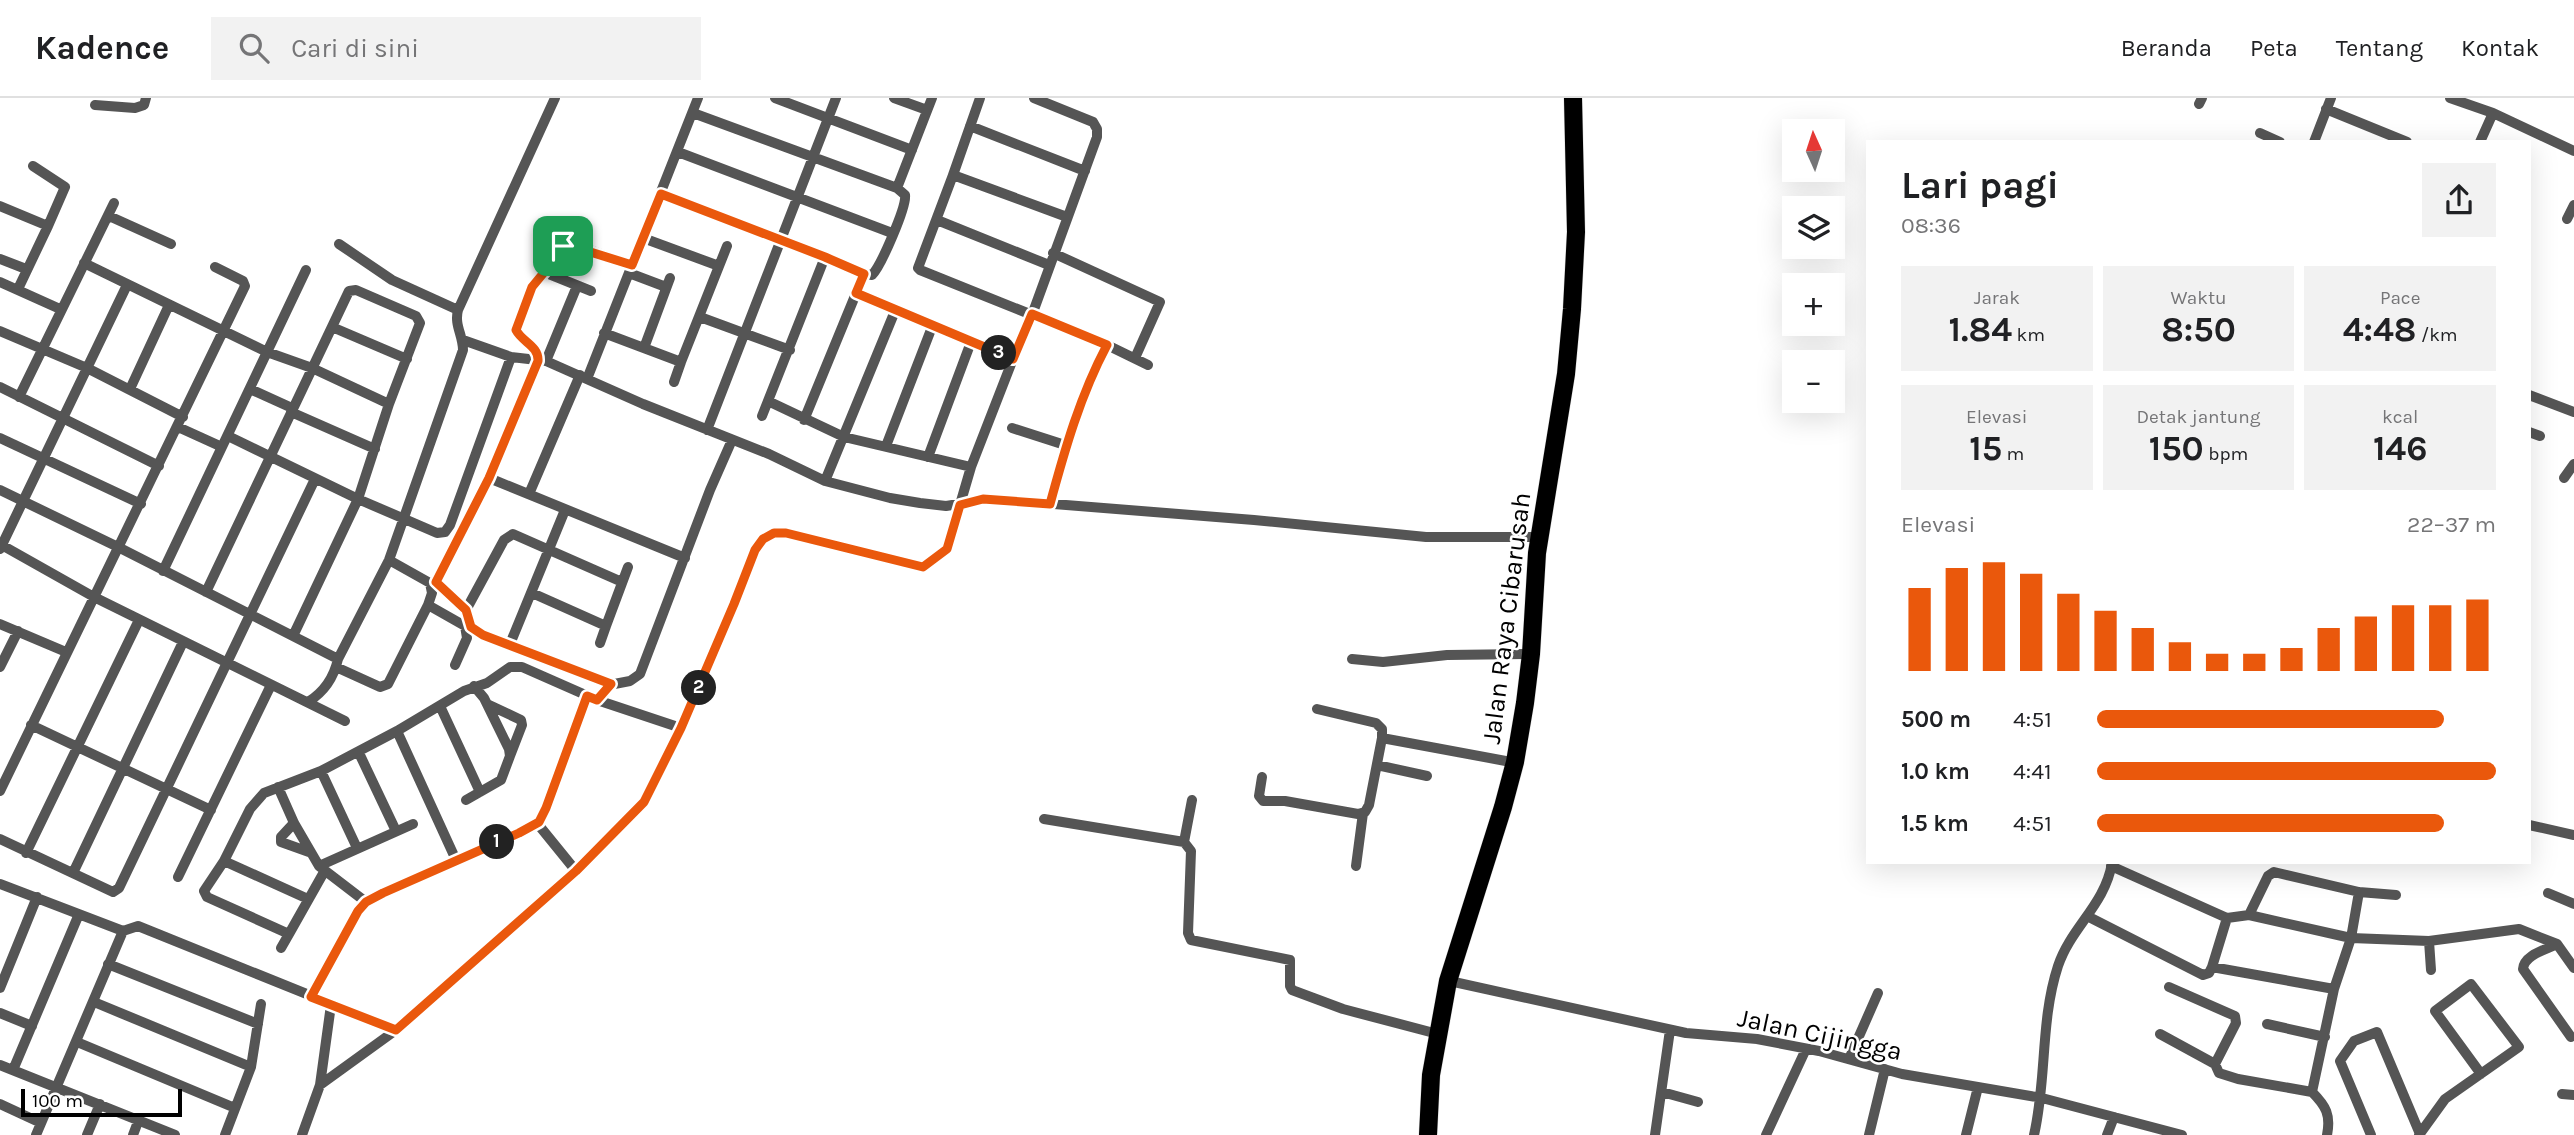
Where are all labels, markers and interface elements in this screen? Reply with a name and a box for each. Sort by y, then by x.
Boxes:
search box [211,17,701,80]
text: Kadence [35,29,169,67]
icon: search [235,29,273,67]
text: Cari di sini [291,33,419,64]
text: Beranda [2121,34,2212,62]
text: Peta [2250,34,2298,62]
text: Tentang [2336,34,2423,62]
text: Kontak [2461,34,2539,62]
north arrow [1782,119,1844,182]
map controls [1782,119,1845,413]
text: Lari pagi [1901,163,2059,208]
button: share [2422,163,2496,237]
button: layers [1782,196,1845,259]
text: 08:36 [1901,212,1961,239]
pin [533,216,593,276]
icon: arrive [544,227,582,265]
button: + [1782,273,1845,336]
text: Jarak [1974,287,2020,309]
text: Waktu [2170,287,2227,309]
text: Pace [2380,287,2420,309]
text: 1.84 [1949,309,2012,350]
text: 8:50 [2161,309,2236,350]
text: 4:48 [2343,309,2416,350]
text: km [2012,324,2045,346]
text: /km [2416,324,2458,346]
pin: 3 [982,336,1016,370]
text: 3 [993,341,1004,363]
button: − [1782,350,1845,413]
text: Elevasi [1966,406,2028,428]
text: Detak jantung [2137,406,2260,428]
text: kcal [2382,406,2418,428]
text: 15 [1969,428,2002,469]
text: 150 [2149,428,2204,469]
text: 146 [2373,428,2427,469]
text: m [2002,443,2024,465]
text: bpm [2204,443,2248,465]
street label: Jalan Raya Cibarusah [1476,490,1537,746]
text: Elevasi [1901,511,1975,538]
text: 22–37 m [2407,511,2496,538]
pin: 2 [682,670,716,706]
text: 2 [693,676,704,698]
text: 500 m [1901,706,1971,733]
text: 4:51 [2013,706,2052,733]
text: 1.0 km [1901,758,1970,785]
text: 4:41 [2013,758,2052,785]
text: 1.5 km [1901,810,1969,837]
text: 4:51 [2013,810,2052,837]
pin: 1 [480,824,514,860]
text: 1 [493,830,500,852]
street label: Jalan Cijingga [1735,1002,1905,1067]
scale bar [21,1086,182,1118]
text: 100 m [32,1090,83,1112]

